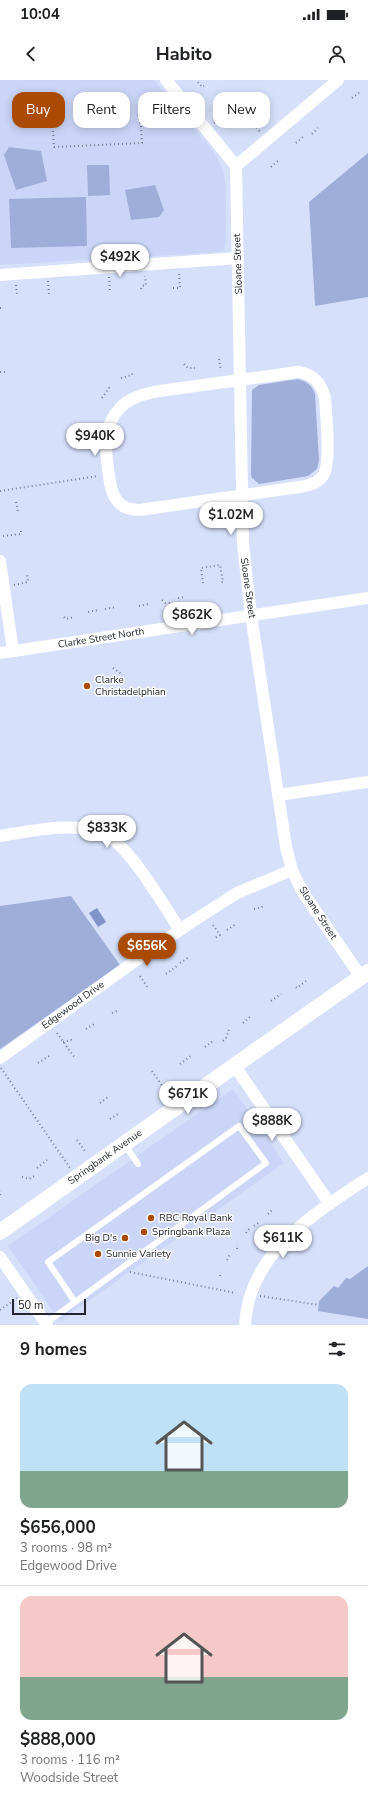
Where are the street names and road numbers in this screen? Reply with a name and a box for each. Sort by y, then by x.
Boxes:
street label: Sloane Street [230,233,246,295]
street label: Sloane Street [237,557,259,620]
street label: Clarke Street North [57,624,145,652]
street label: Sloane Street [296,884,341,943]
street label: Edgewood Drive [39,977,107,1033]
street label: Springbank Avenue [65,1126,145,1188]

